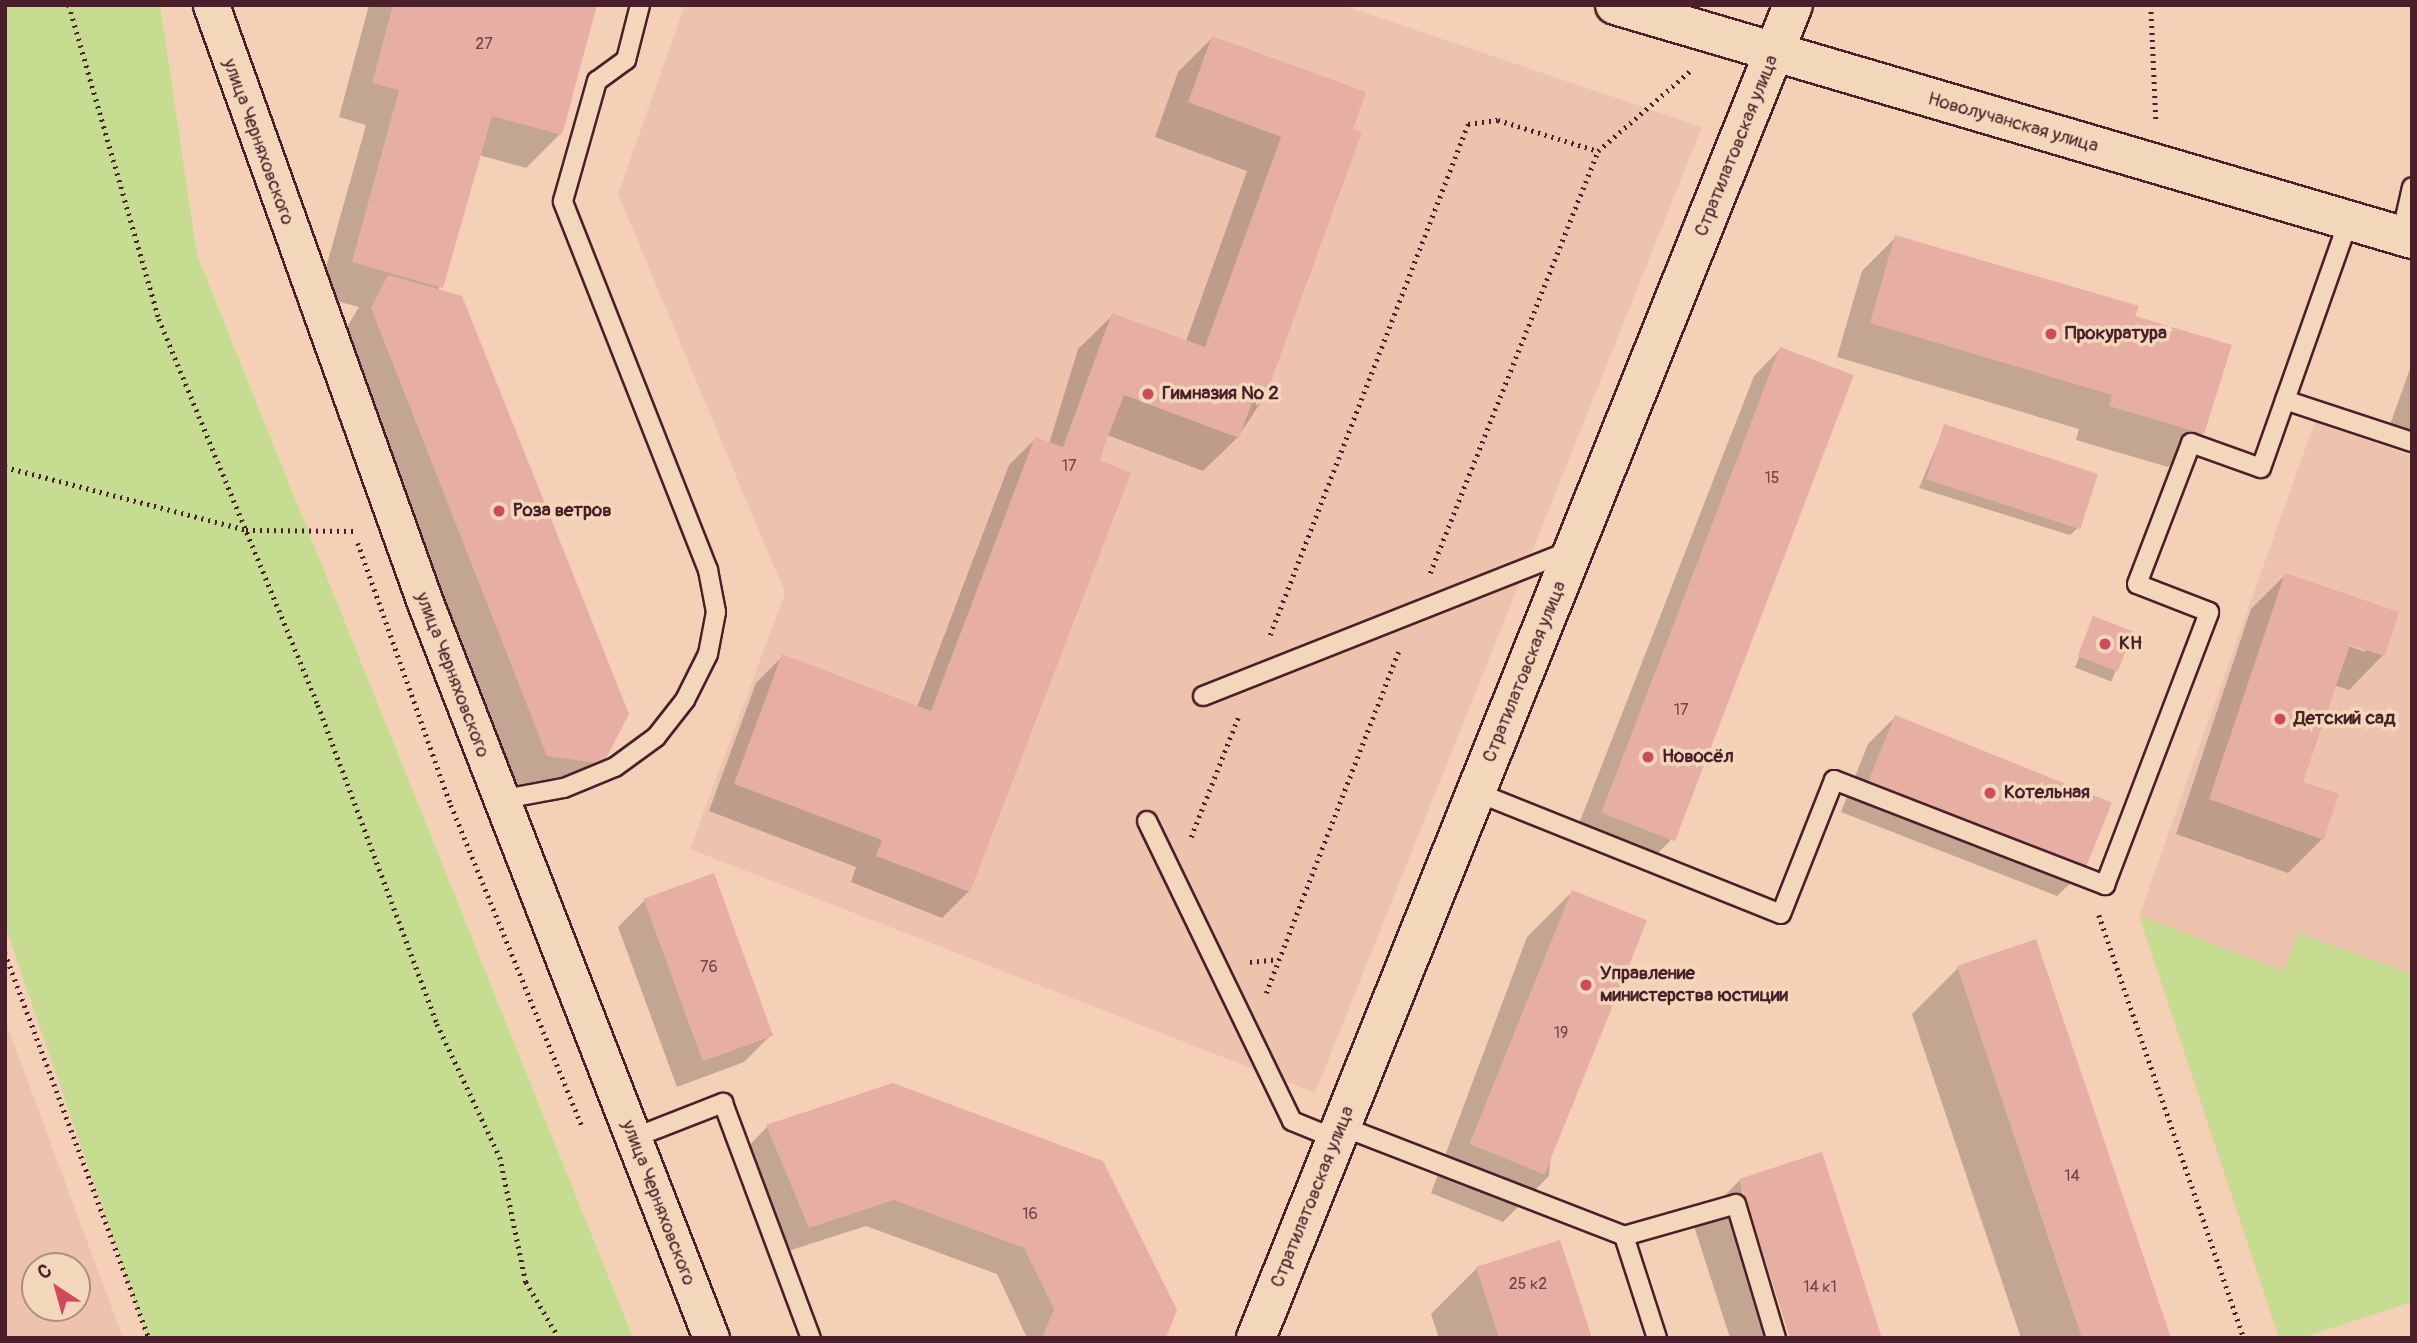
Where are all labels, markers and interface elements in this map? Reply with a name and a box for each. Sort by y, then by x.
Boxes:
house number: 27 [475,34,493,54]
street label: Стратилатовская улица [1690,52,1784,240]
street label: улица Черняховского [217,56,299,228]
street label: Новолучанская улица [1925,88,2101,158]
place label: Прокуратура [2065,323,2167,345]
marker: Прокуратура [2043,326,2059,342]
place label: Гимназия № 2 [1162,383,1279,405]
marker: Гимназия № 2 [1140,386,1156,402]
house number: 17 [1062,456,1076,476]
house number: 15 [1765,468,1779,488]
place label: Роза ветров [513,500,612,522]
marker: Роза ветров [491,503,507,519]
street label: Стратилатовская улица [1478,578,1572,766]
street label: улица Черняховского [410,589,494,761]
place label: КН [2119,633,2142,655]
marker: КН [2097,636,2113,652]
house number: 17 [1674,700,1688,720]
place label: Детский сад [2294,708,2395,730]
marker: Детский сад [2272,711,2288,727]
place label: Новосёл [1662,746,1734,768]
marker: Новосёл [1640,749,1656,765]
place label: Котельная [2004,782,2090,804]
marker: Котельная [1982,785,1998,801]
house number: 76 [700,957,718,977]
place label: Управление министерства юстиции [1600,963,1788,1007]
marker: Управление министерства юстиции [1578,977,1594,993]
house number: 19 [1554,1023,1568,1043]
street label: Стратилатовская улица [1266,1103,1360,1291]
street label: улица Черняховского [616,1117,700,1289]
house number: 14 [2064,1166,2080,1186]
house number: 16 [1022,1204,1038,1224]
north arrow [21,1252,91,1322]
text: С [33,1258,57,1285]
house number: 25 к2 [1509,1274,1547,1294]
house number: 14 к1 [1803,1277,1837,1297]

